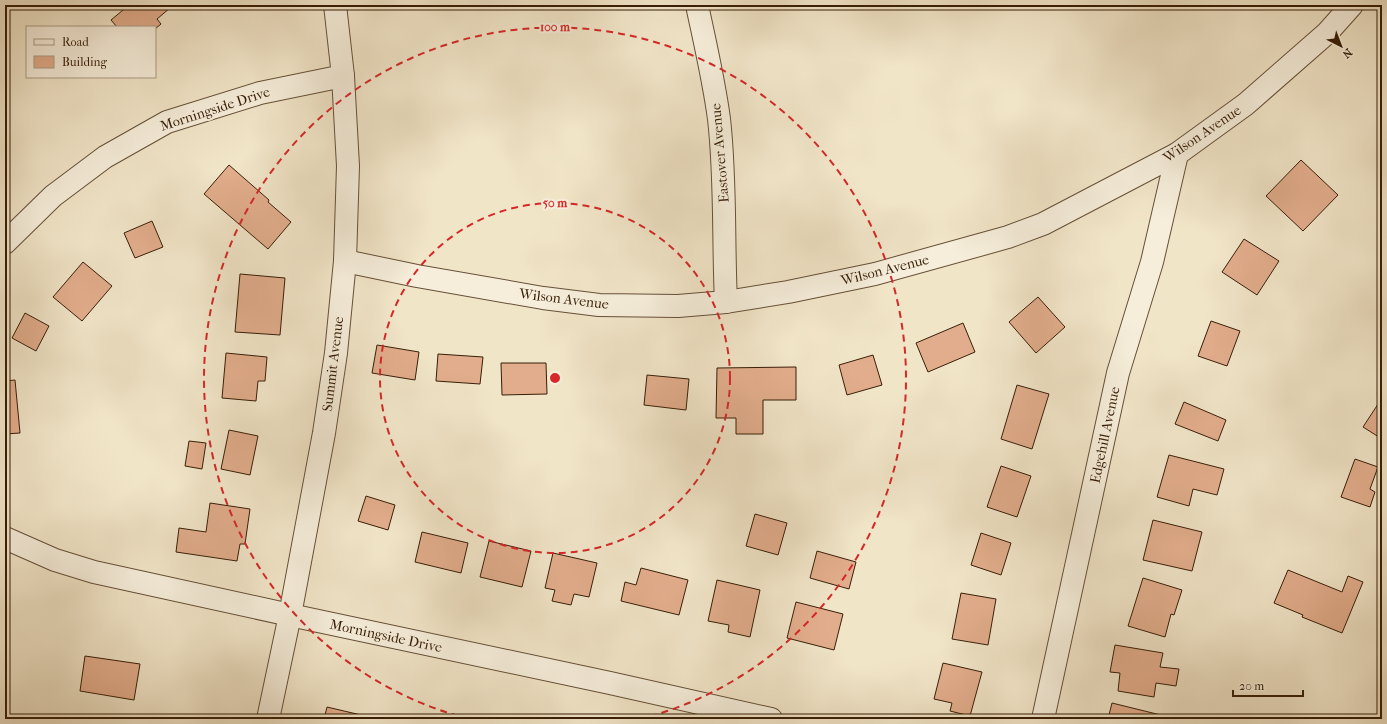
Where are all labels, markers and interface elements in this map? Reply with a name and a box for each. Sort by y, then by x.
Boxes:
text: 100 m [540,20,571,34]
legend [26,26,156,78]
north arrow [1321,26,1361,66]
text: Road [62,35,89,49]
text: N [1339,45,1355,61]
text: Building [62,55,107,69]
street label: Morningside Drive [158,83,272,135]
street label: Eastover Avenue [707,102,733,203]
street label: Wilson Avenue [1159,102,1244,167]
text: 50 m [543,196,568,210]
street label: Wilson Avenue [838,251,931,289]
street label: Wilson Avenue [517,285,610,313]
street label: Summit Avenue [319,315,347,412]
centre of rings [548,371,562,385]
street label: Edgehill Avenue [1086,385,1124,485]
street label: Morningside Drive [328,616,444,656]
scale bar [1233,672,1303,698]
text: 20 m [1239,679,1264,693]

